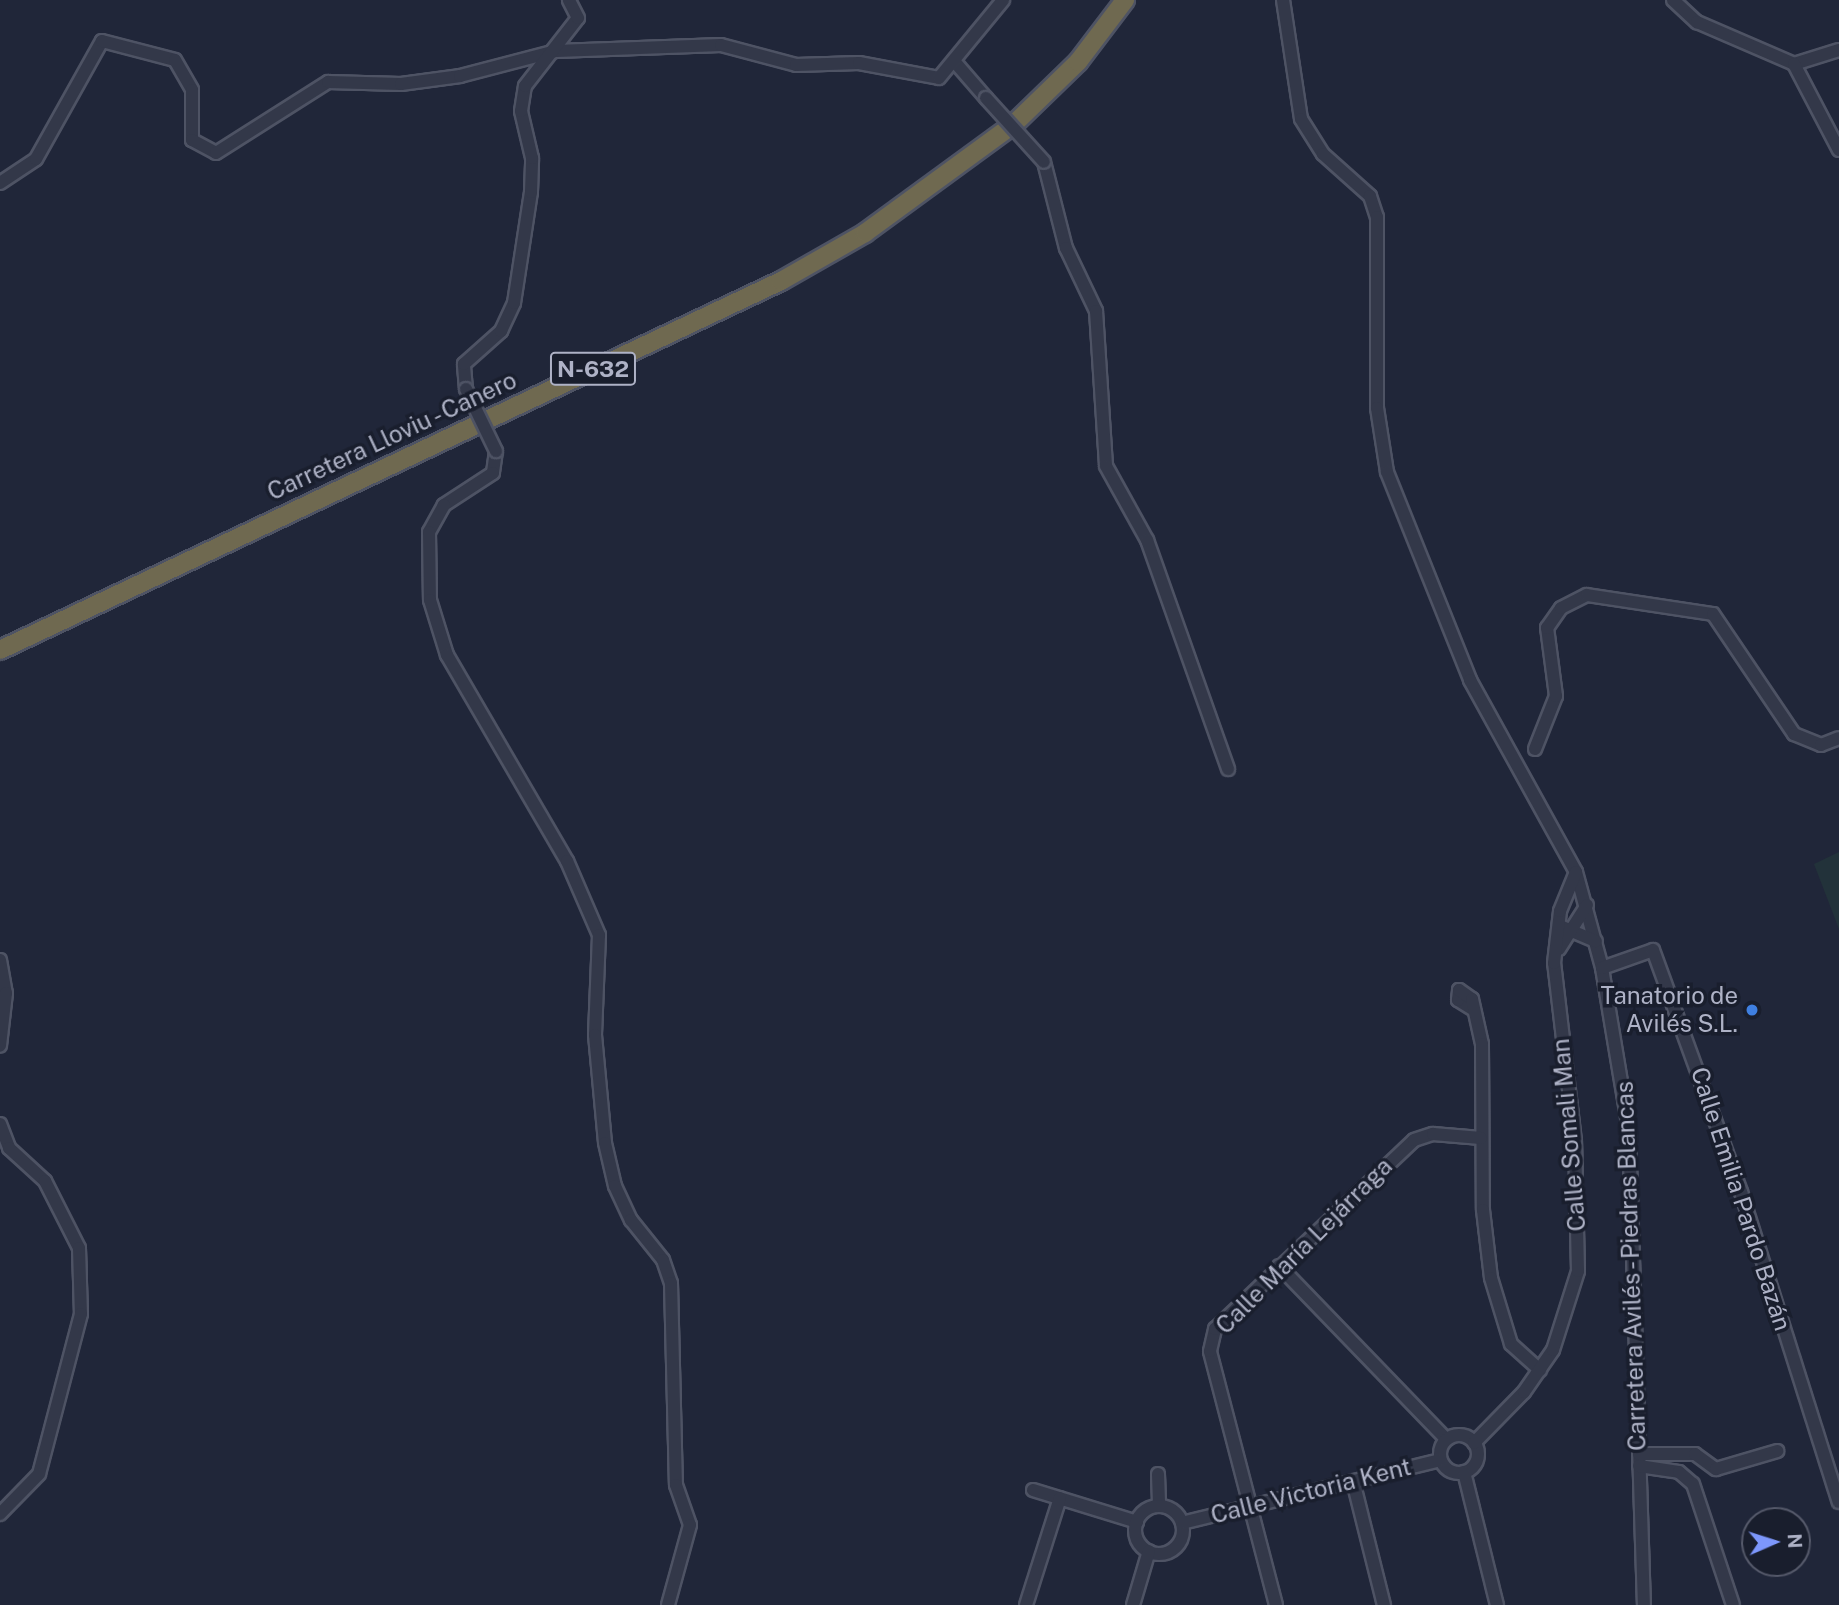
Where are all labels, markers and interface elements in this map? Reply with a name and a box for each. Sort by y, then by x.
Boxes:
road number: N-632 [549,350,637,388]
street label: Carretera Lloviu - Canero [260,364,524,508]
place label: Tanatorio de Avilés S.L. [1600,982,1738,1038]
marker: Tanatorio de Avilés S.L. [1744,1002,1760,1018]
street label: Calle Somali Man [1546,1037,1592,1233]
street label: Calle Emilia Pardo Bazán [1685,1063,1797,1335]
street label: Carretera Avilés - Piedras Blancas [1610,1077,1652,1455]
street label: Calle María Lejárraga [1210,1152,1398,1340]
street label: Calle Victoria Kent [1207,1452,1415,1530]
north arrow [1741,1507,1811,1577]
text: N [1784,1533,1806,1549]

